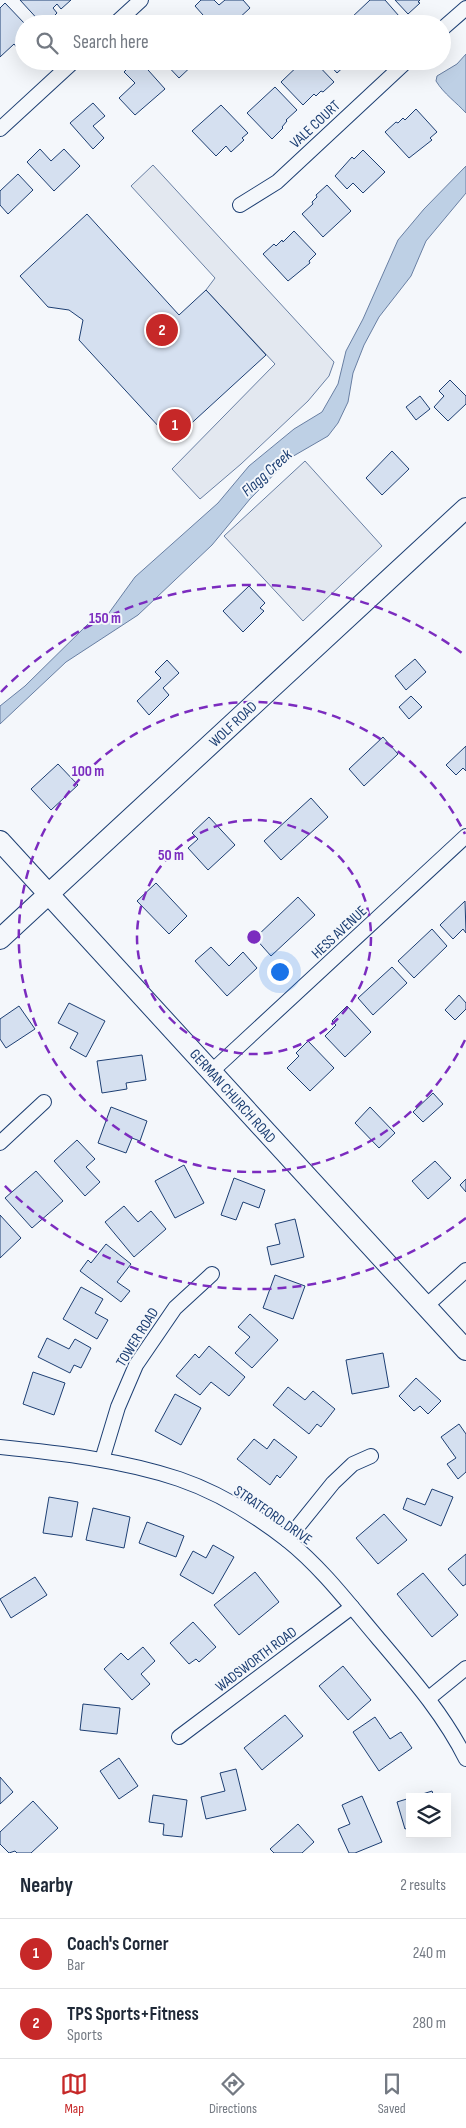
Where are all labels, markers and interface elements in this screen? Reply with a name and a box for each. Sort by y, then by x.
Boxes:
search box [15,15,451,70]
icon: search [33,29,61,57]
text: Search here [73,31,149,54]
street label: VALE COURT [286,96,344,152]
pin: 2 [146,311,178,349]
pin: 1 [159,406,191,444]
water label: Flagg Creek [238,445,297,501]
text: 150 m [89,609,121,628]
street label: WOLF ROAD [205,697,261,751]
text: 100 m [72,762,104,781]
text: 50 m [158,846,184,865]
street label: HESS AVENUE [308,902,371,963]
centre of rings [245,928,263,946]
your location [267,959,293,985]
street label: GERMAN CHURCH ROAD [185,1045,280,1147]
street label: TOWER ROAD [112,1304,163,1370]
street label: STRATFORD DRIVE [230,1481,316,1549]
street label: WADSWORTH ROAD [212,1623,301,1696]
map controls [406,1793,451,1838]
button: layers [406,1793,451,1838]
text: Nearby [20,1873,73,1898]
text: 2 results [400,1876,446,1895]
text: Coach's Corner [67,1933,169,1956]
text: 1 [33,1944,39,1963]
text: 240 m [413,1944,446,1963]
text: Bar [67,1956,85,1975]
text: TPS Sports+Fitness [67,2003,199,2026]
text: 2 [32,2014,40,2033]
text: 280 m [412,2014,446,2033]
text: Sports [67,2026,102,2045]
tab: Map [60,2070,88,2117]
tab: Directions [209,2070,257,2117]
tab: Saved [378,2070,406,2117]

